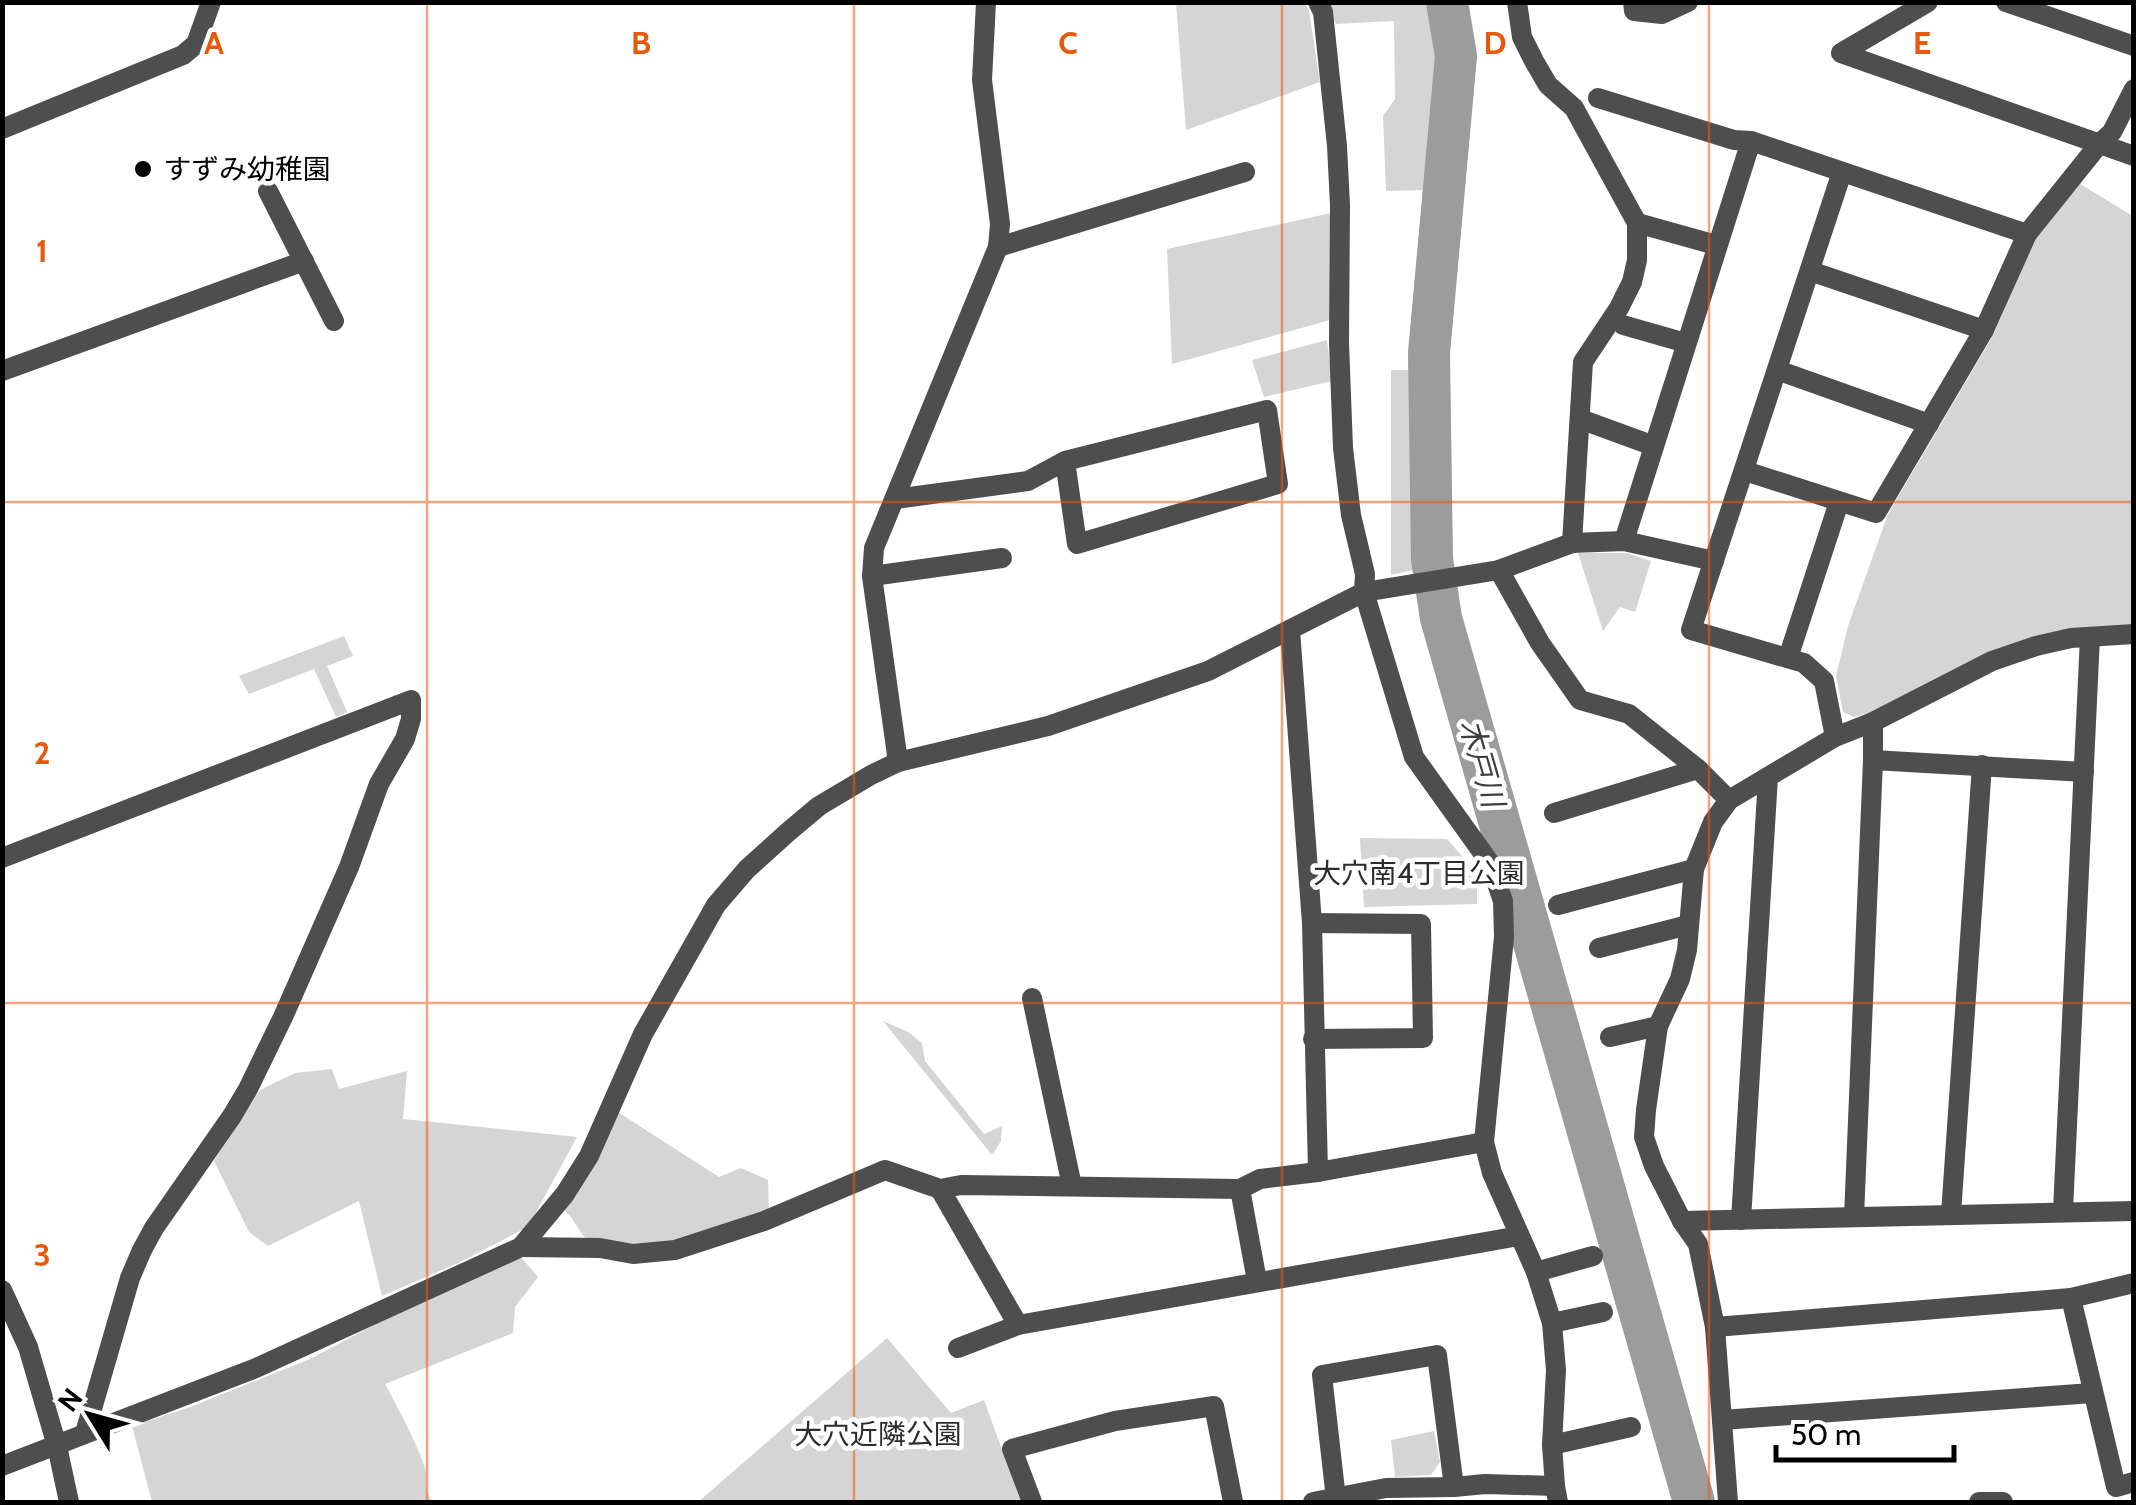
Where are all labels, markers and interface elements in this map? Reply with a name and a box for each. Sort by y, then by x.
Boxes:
text: A [204,23,224,62]
text: B [631,23,651,62]
text: C [1058,23,1078,62]
text: D [1483,23,1507,62]
text: E [1913,23,1931,62]
place label: すずみ幼稚園 [163,152,331,186]
marker: すずみ幼稚園 [132,158,154,180]
text: 1 [36,231,48,270]
water label: 木戸川 [1452,715,1513,814]
text: 2 [34,733,50,772]
park label: 大穴南4丁目公園 [1313,856,1525,890]
text: 3 [33,1235,51,1274]
north arrow [40,1365,140,1465]
text: N [51,1382,90,1418]
scale bar [1776,1400,1954,1462]
text: 50 m [1791,1416,1861,1453]
park label: 大穴近隣公園 [794,1417,962,1451]

